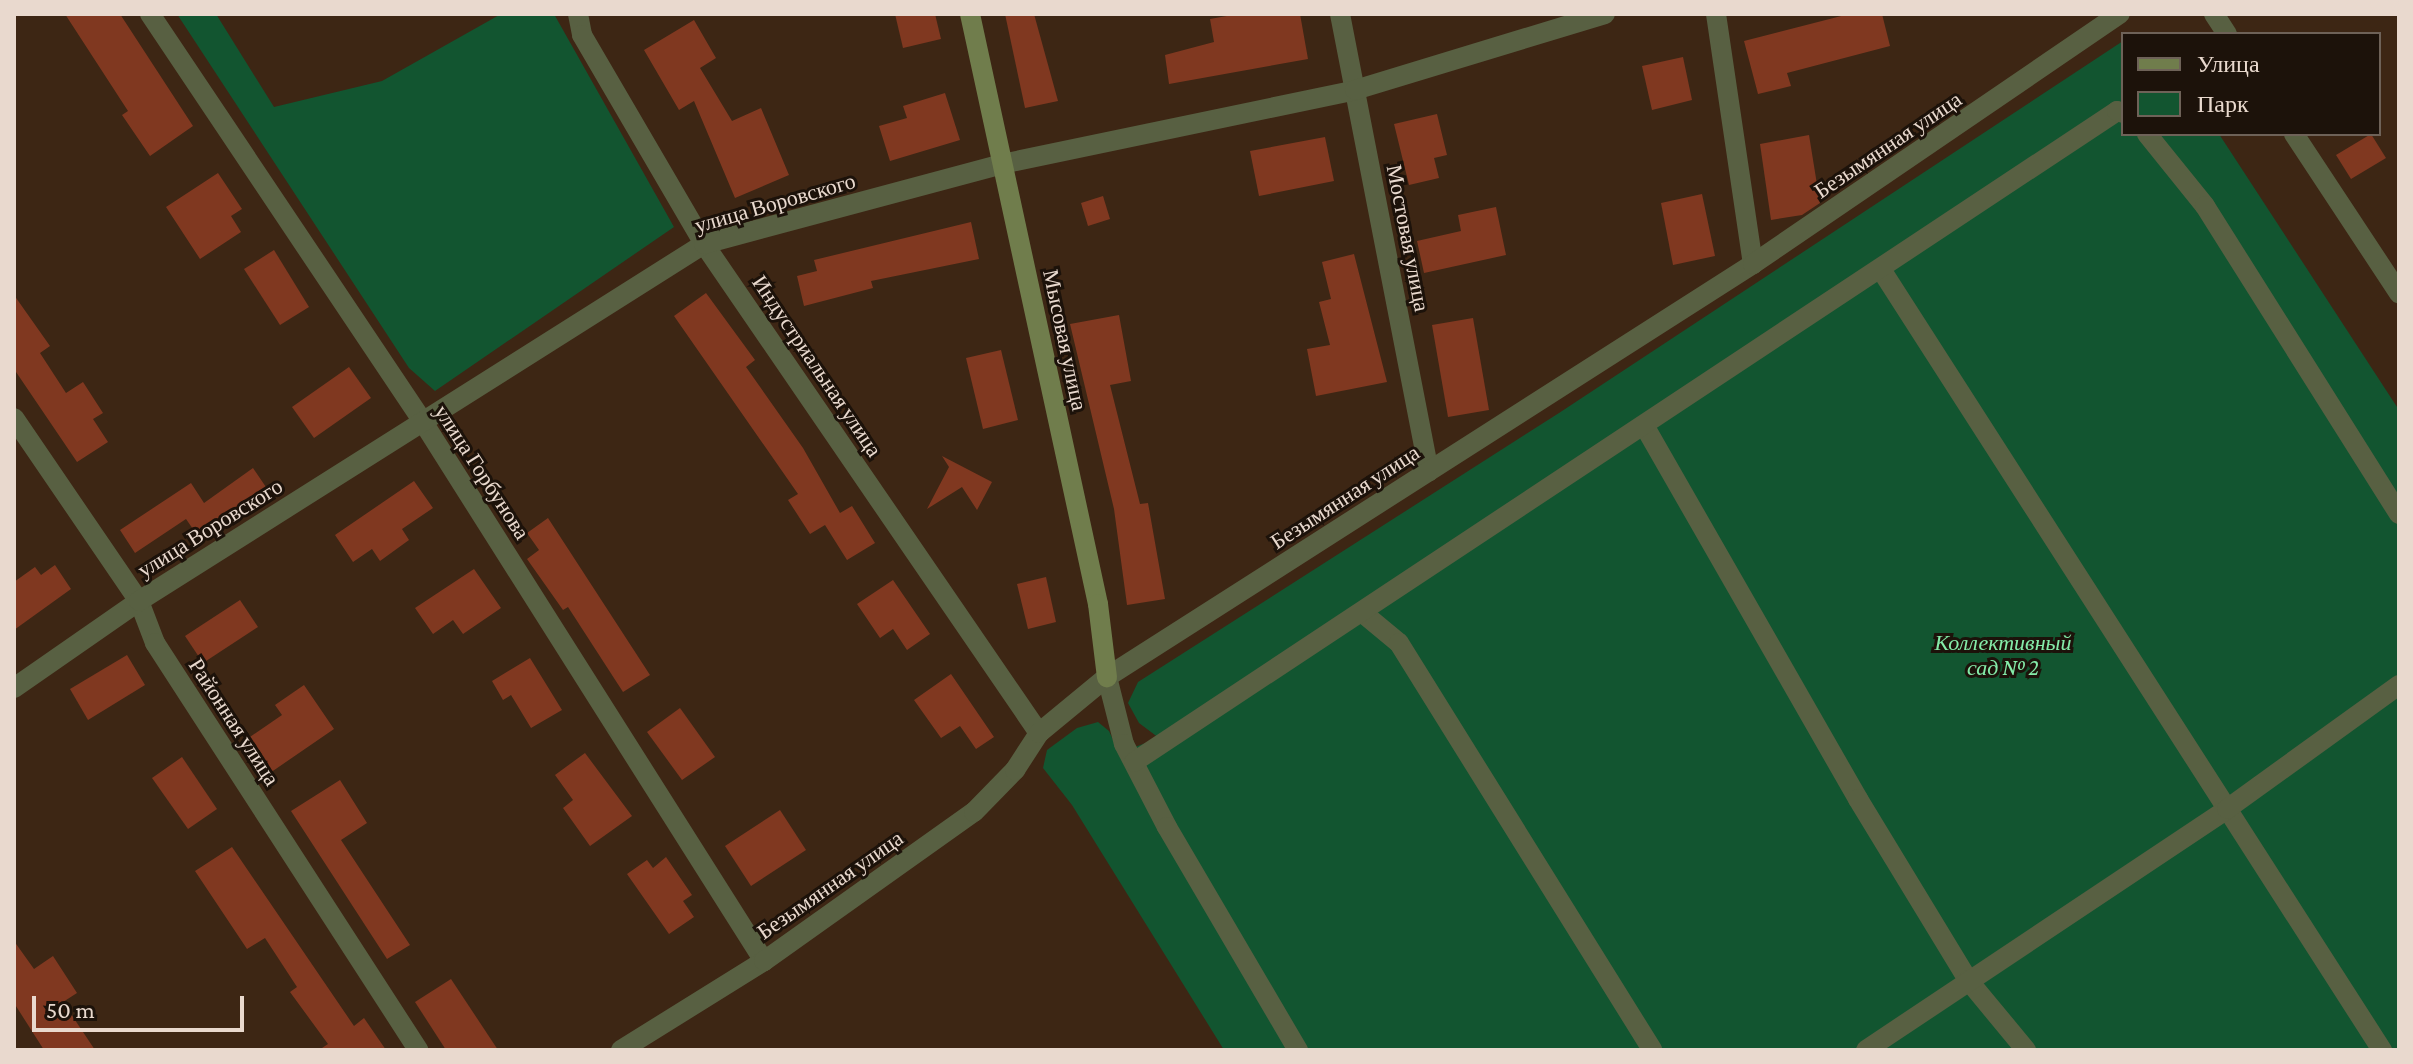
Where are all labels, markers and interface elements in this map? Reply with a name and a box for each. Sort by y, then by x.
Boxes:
legend [2121,32,2381,136]
text: Улица [2197,50,2260,77]
street label: Безымянная улица [1809,86,1967,204]
text: Парк [2197,90,2249,117]
street label: Мостовая улица [1381,162,1435,314]
street label: улица Воровского [691,167,859,239]
street label: Мысовая улица [1037,267,1093,413]
street label: Индустриальная улица [746,270,888,462]
street label: улица Горбунова [429,400,535,544]
street label: Безымянная улица [1266,439,1424,555]
street label: улица Воровского [133,473,287,583]
park label: Коллективный сад № 2 [1935,629,2071,680]
street label: Районная улица [183,653,285,791]
street label: Безымянная улица [752,825,908,945]
scale bar [36,980,248,1030]
text: 50 m [46,996,95,1023]

